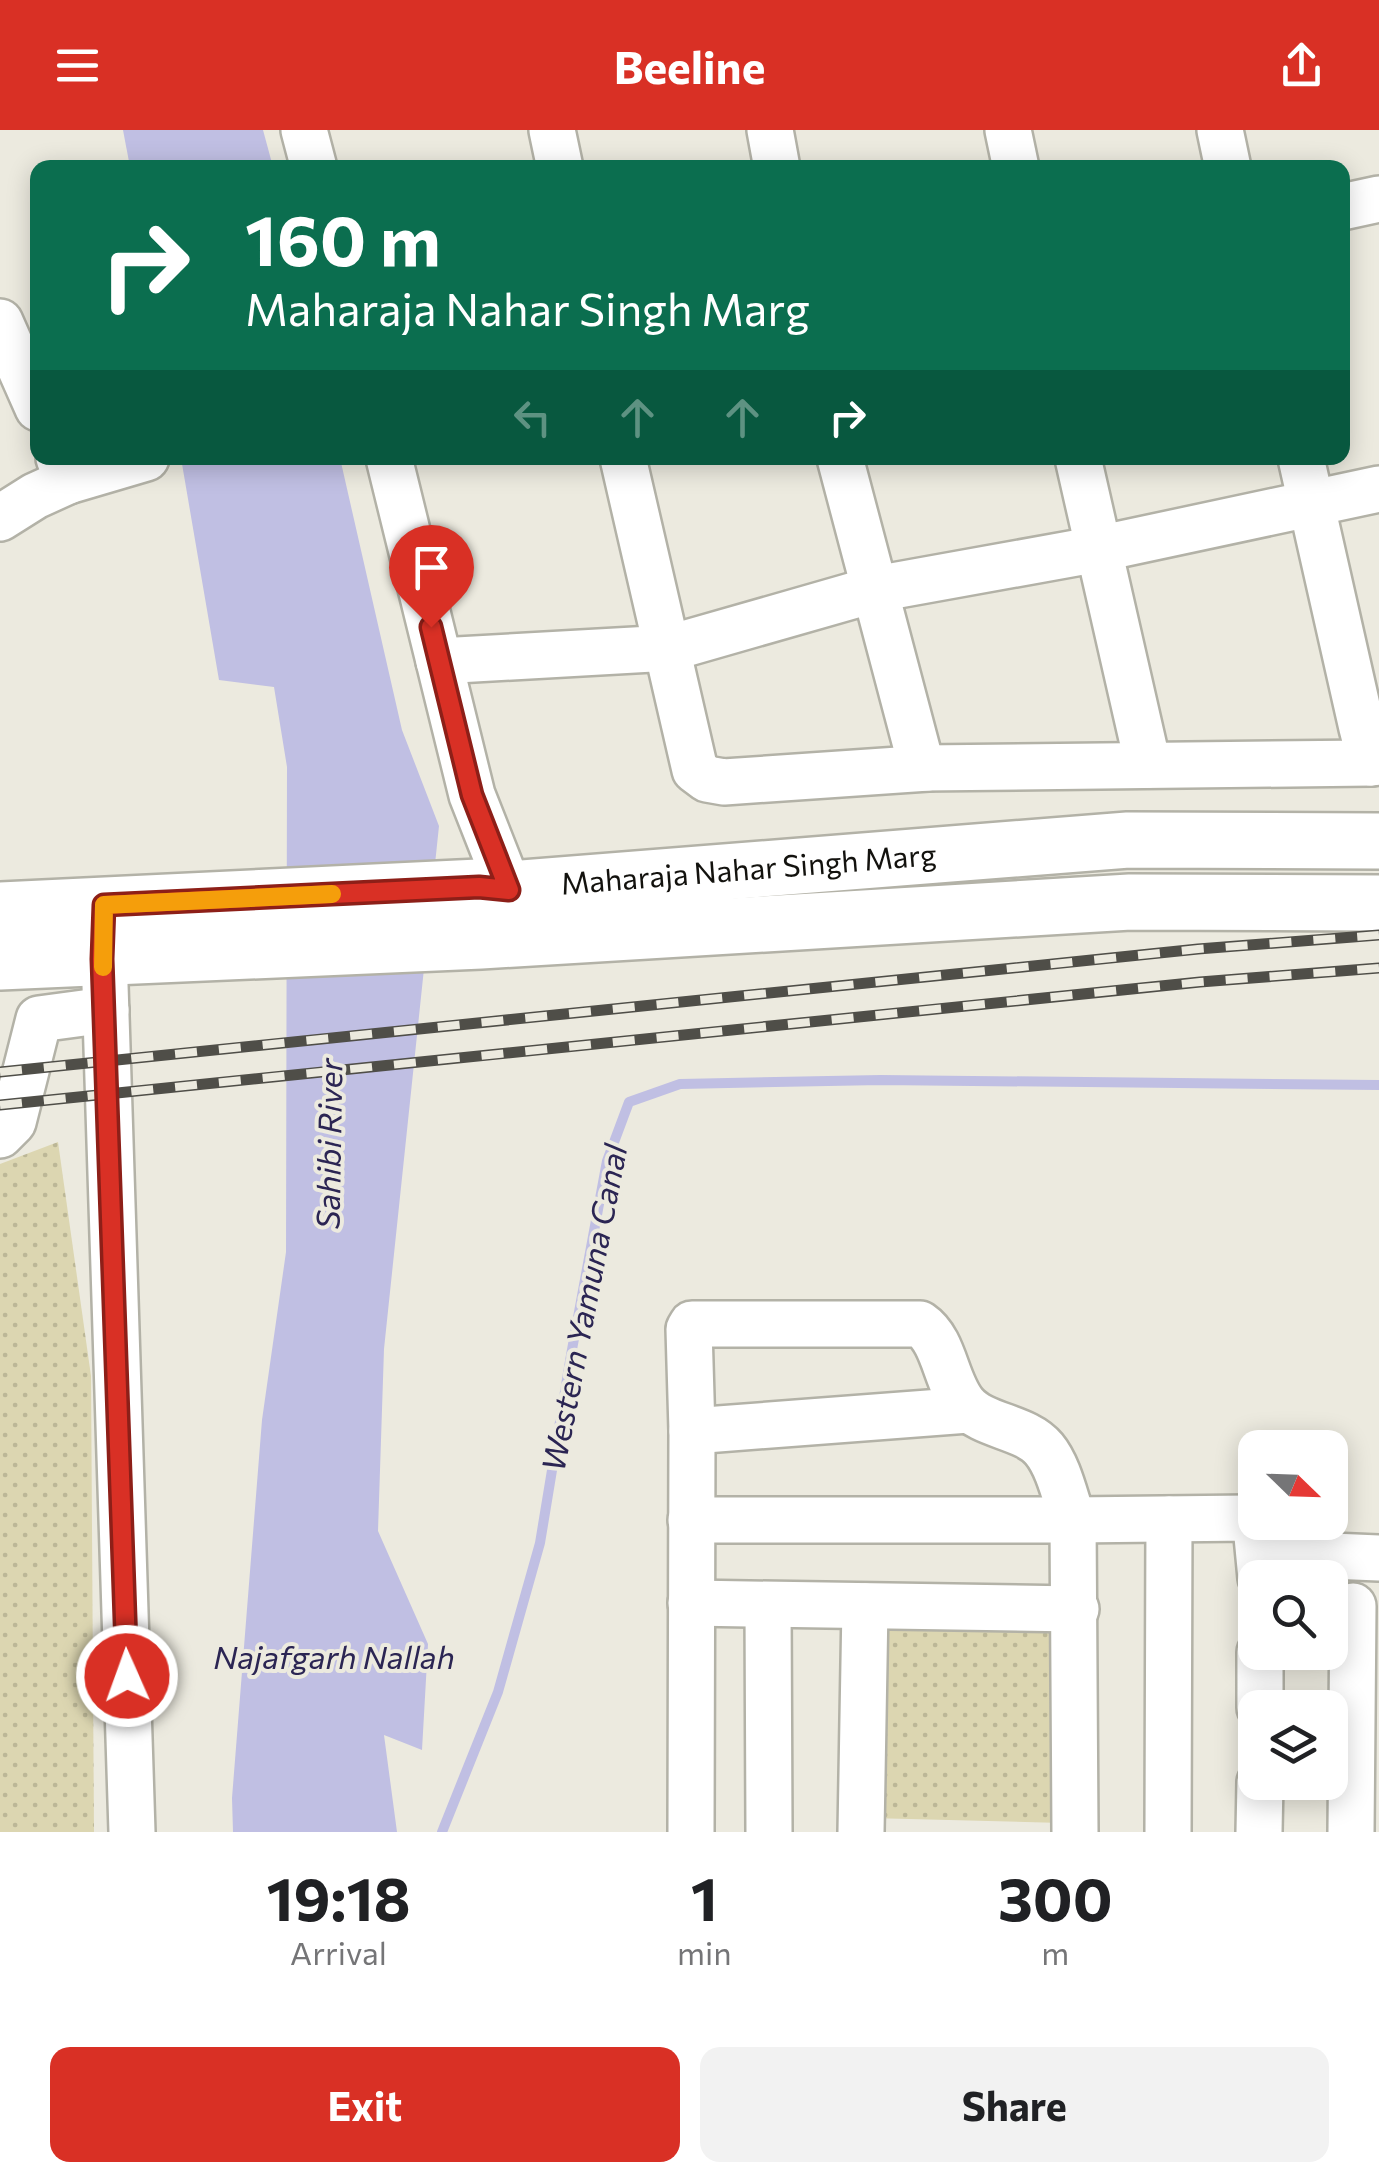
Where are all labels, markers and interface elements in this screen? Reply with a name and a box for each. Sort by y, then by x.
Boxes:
icon: menu [50,38,105,93]
text: Beeline [614,38,765,93]
icon: share [1274,38,1329,93]
text: 160 m [245,195,441,280]
icon: right [80,200,210,330]
text: Maharaja Nahar Singh Marg [245,280,810,335]
icon: left [505,390,560,445]
icon: ahead [610,390,665,445]
icon: ahead [715,390,770,445]
icon: right [820,390,875,445]
pin [389,525,474,628]
icon: arrive [404,540,459,595]
street label: Maharaja Nahar Singh Marg [559,834,938,901]
water label: Sahibi River [307,1057,350,1230]
water label: Western Yamuna Canal [532,1140,635,1475]
north arrow [1238,1430,1348,1540]
map controls [1238,1430,1348,1800]
button: search [1238,1560,1348,1670]
position arrow [75,1624,179,1728]
water label: Najafgarh Nallah [213,1636,455,1676]
button: layers [1238,1690,1348,1800]
text: 19:18 [266,1860,411,1933]
text: 1 [691,1860,718,1933]
text: 300 [998,1860,1113,1933]
text: Arrival [290,1932,387,1972]
text: min [677,1932,732,1972]
text: m [1041,1932,1069,1972]
button: Exit [50,2047,680,2162]
button: Share [700,2047,1329,2162]

